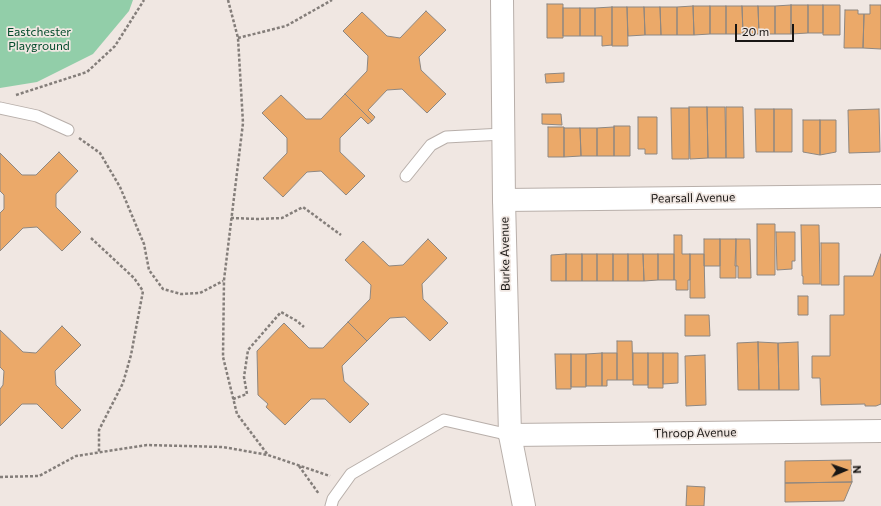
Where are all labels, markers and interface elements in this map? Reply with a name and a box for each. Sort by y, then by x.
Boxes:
scale bar [737,16,796,42]
text: 20 m [742,24,769,38]
park label: Eastchester Playground [7,25,71,53]
street label: Pearsall Avenue [651,190,735,206]
street label: Burke Avenue [497,217,513,291]
street label: Throop Avenue [653,425,737,441]
north arrow [825,450,865,490]
text: N [851,465,864,474]

